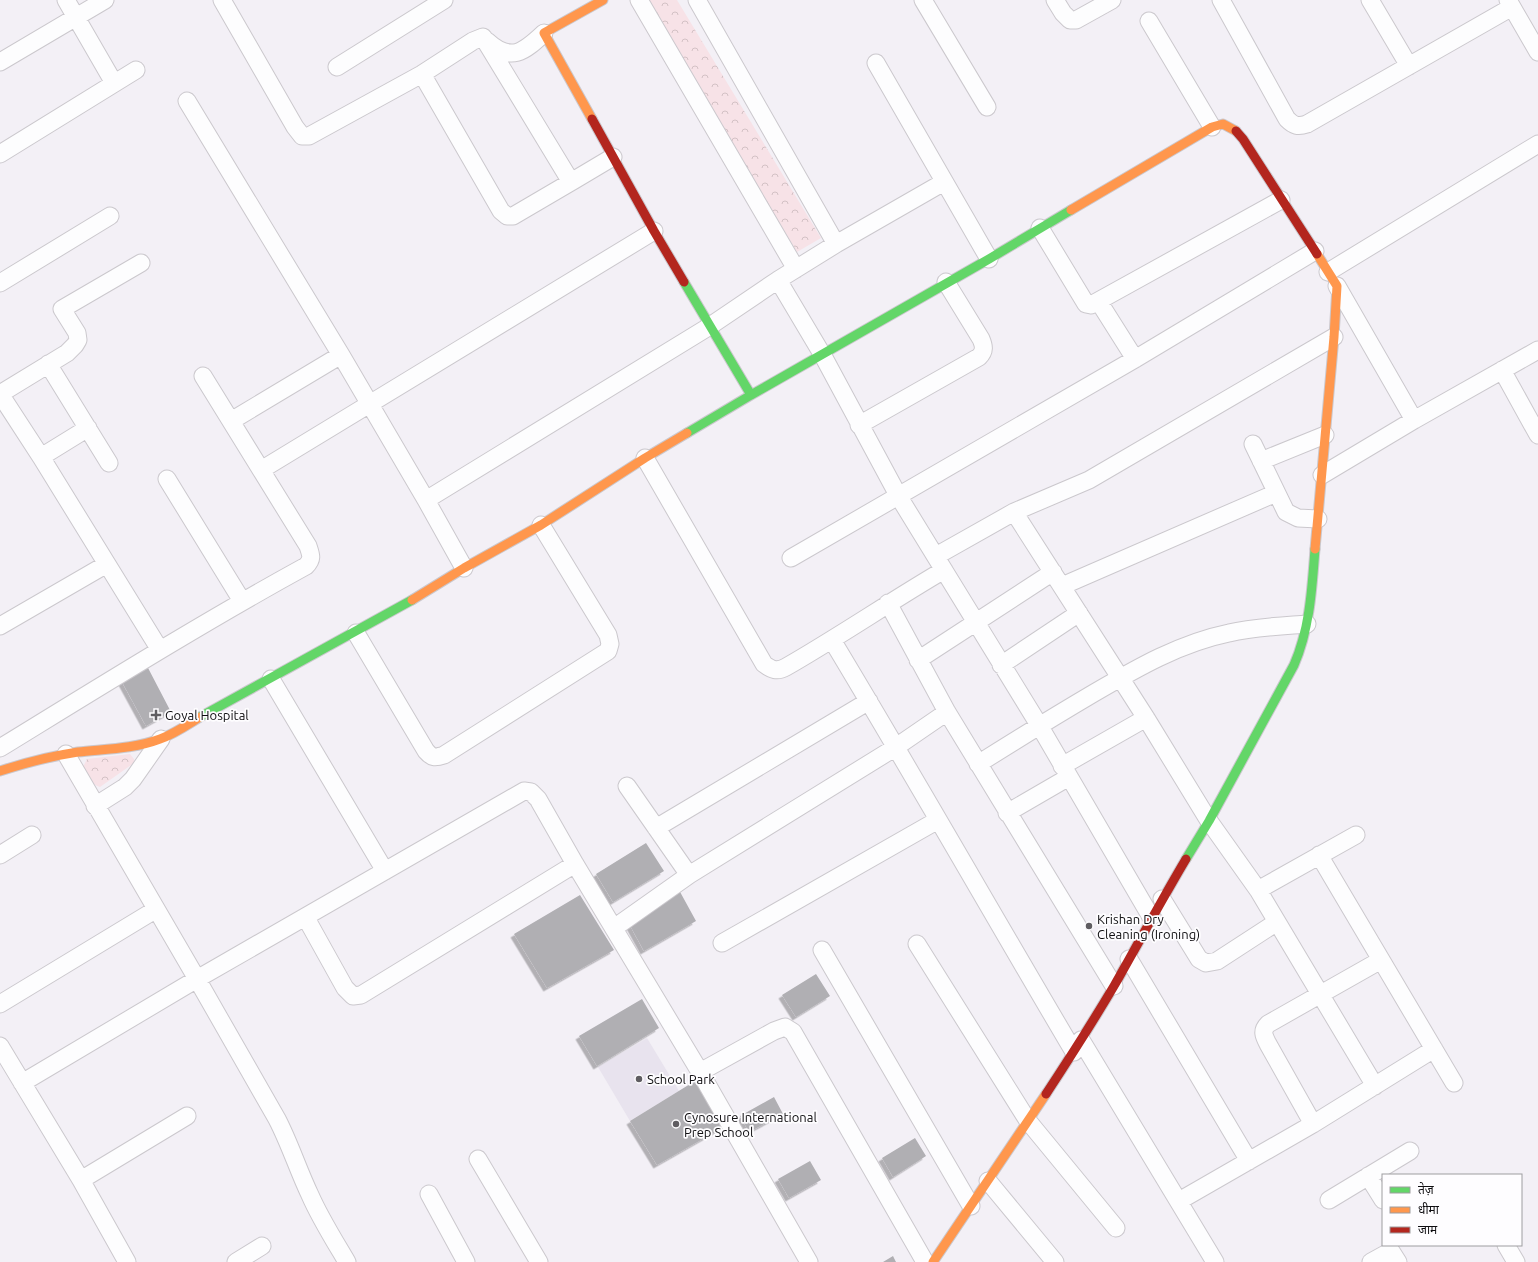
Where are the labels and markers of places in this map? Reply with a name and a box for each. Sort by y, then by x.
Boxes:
place label: Goyal Hospital [165,708,249,722]
marker: Goyal Hospital [150,709,162,721]
place label: Krishan Dry Cleaning (Ironing) [1097,912,1200,942]
marker: Krishan Dry Cleaning (Ironing) [1084,921,1094,931]
place label: School Park [647,1072,715,1086]
marker: School Park [634,1074,644,1084]
place label: Cynosure International Prep School [684,1110,817,1139]
marker: Cynosure International Prep School [671,1119,681,1129]

